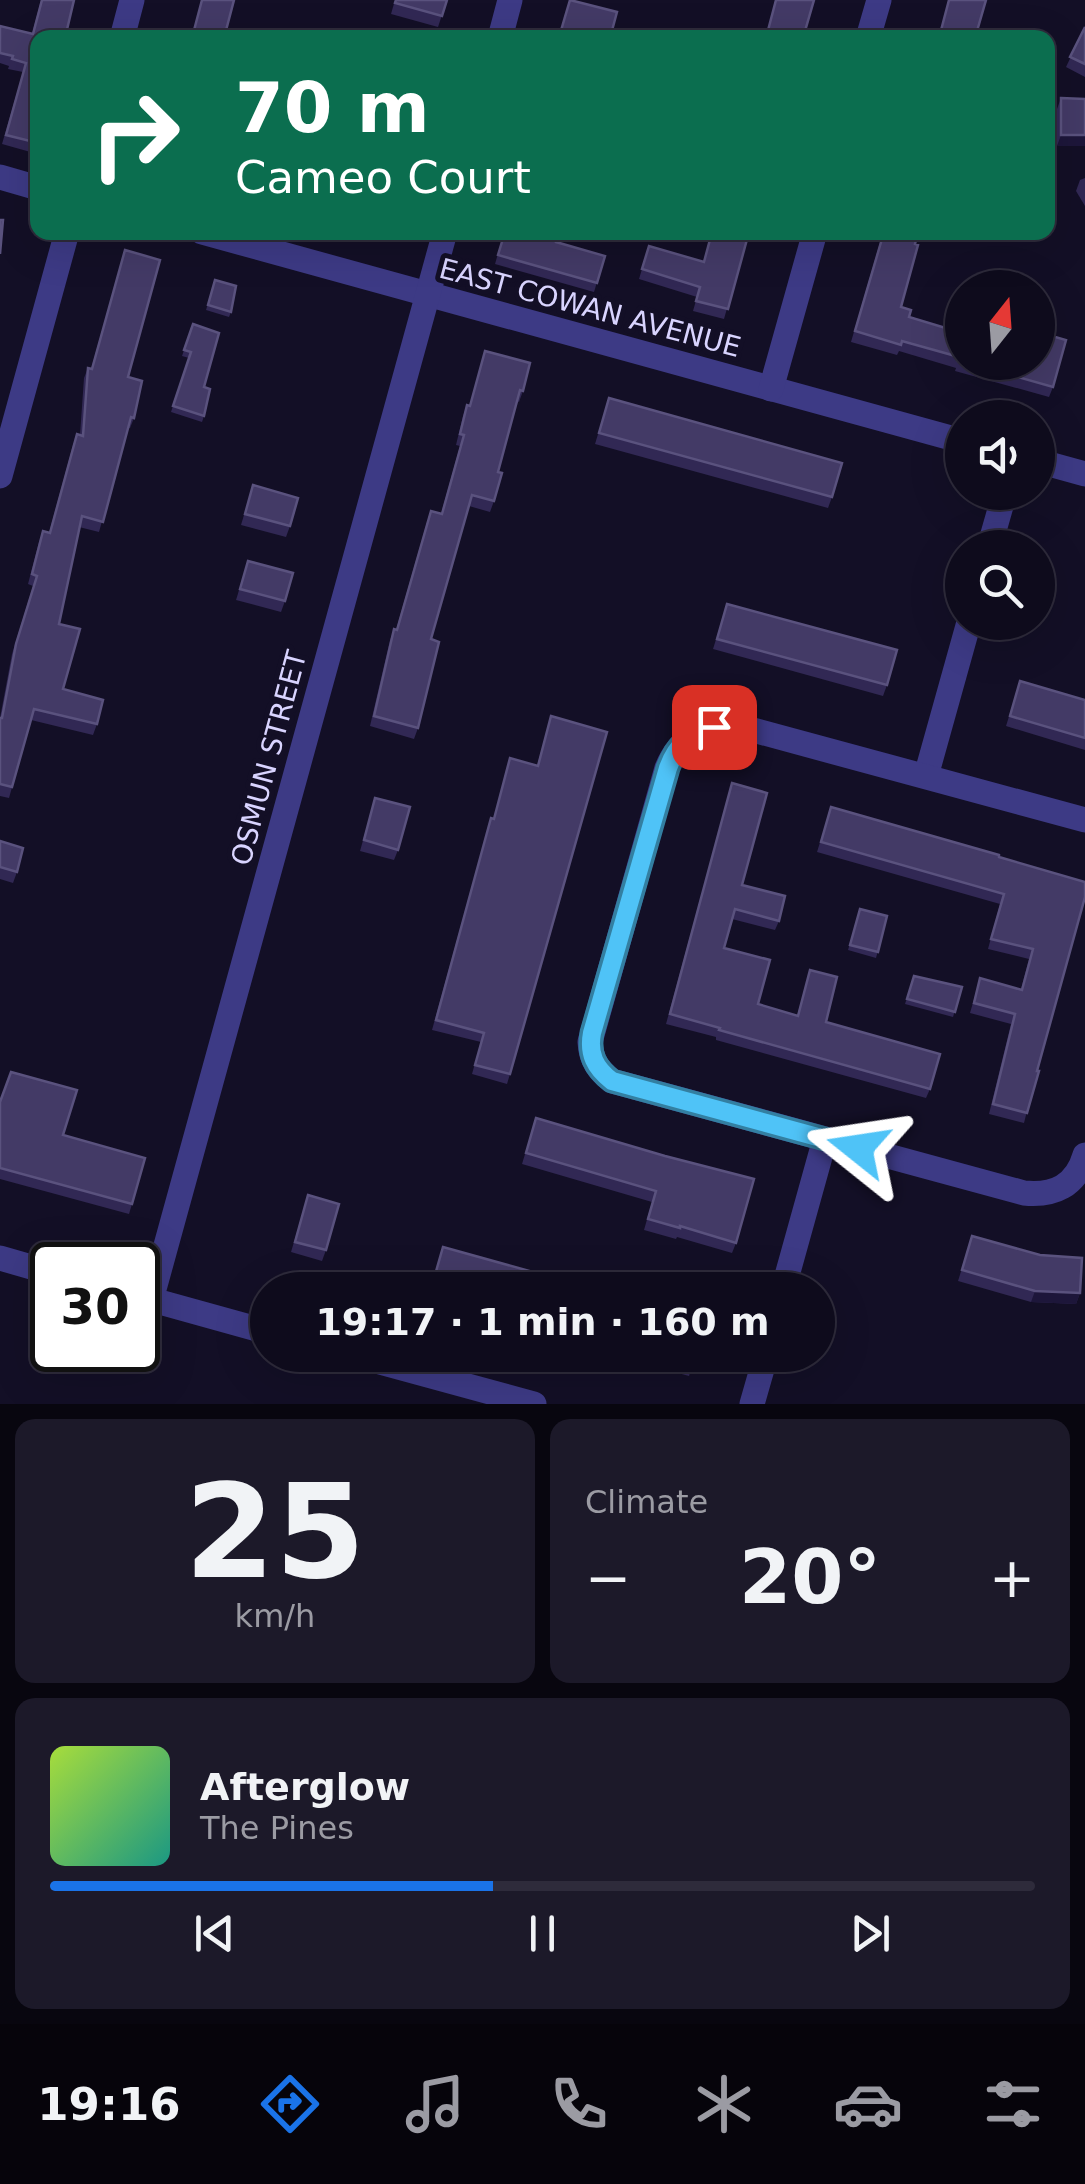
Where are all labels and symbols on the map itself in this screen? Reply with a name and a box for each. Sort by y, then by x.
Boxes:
street label: EAST COWAN AVENUE [436,252,744,364]
north arrow [945,270,1055,380]
street label: OSMUN STREET [224,646,314,869]
pin [672,685,757,770]
position arrow [806,1096,910,1200]
speed limit sign: 30 [30,1242,160,1372]

